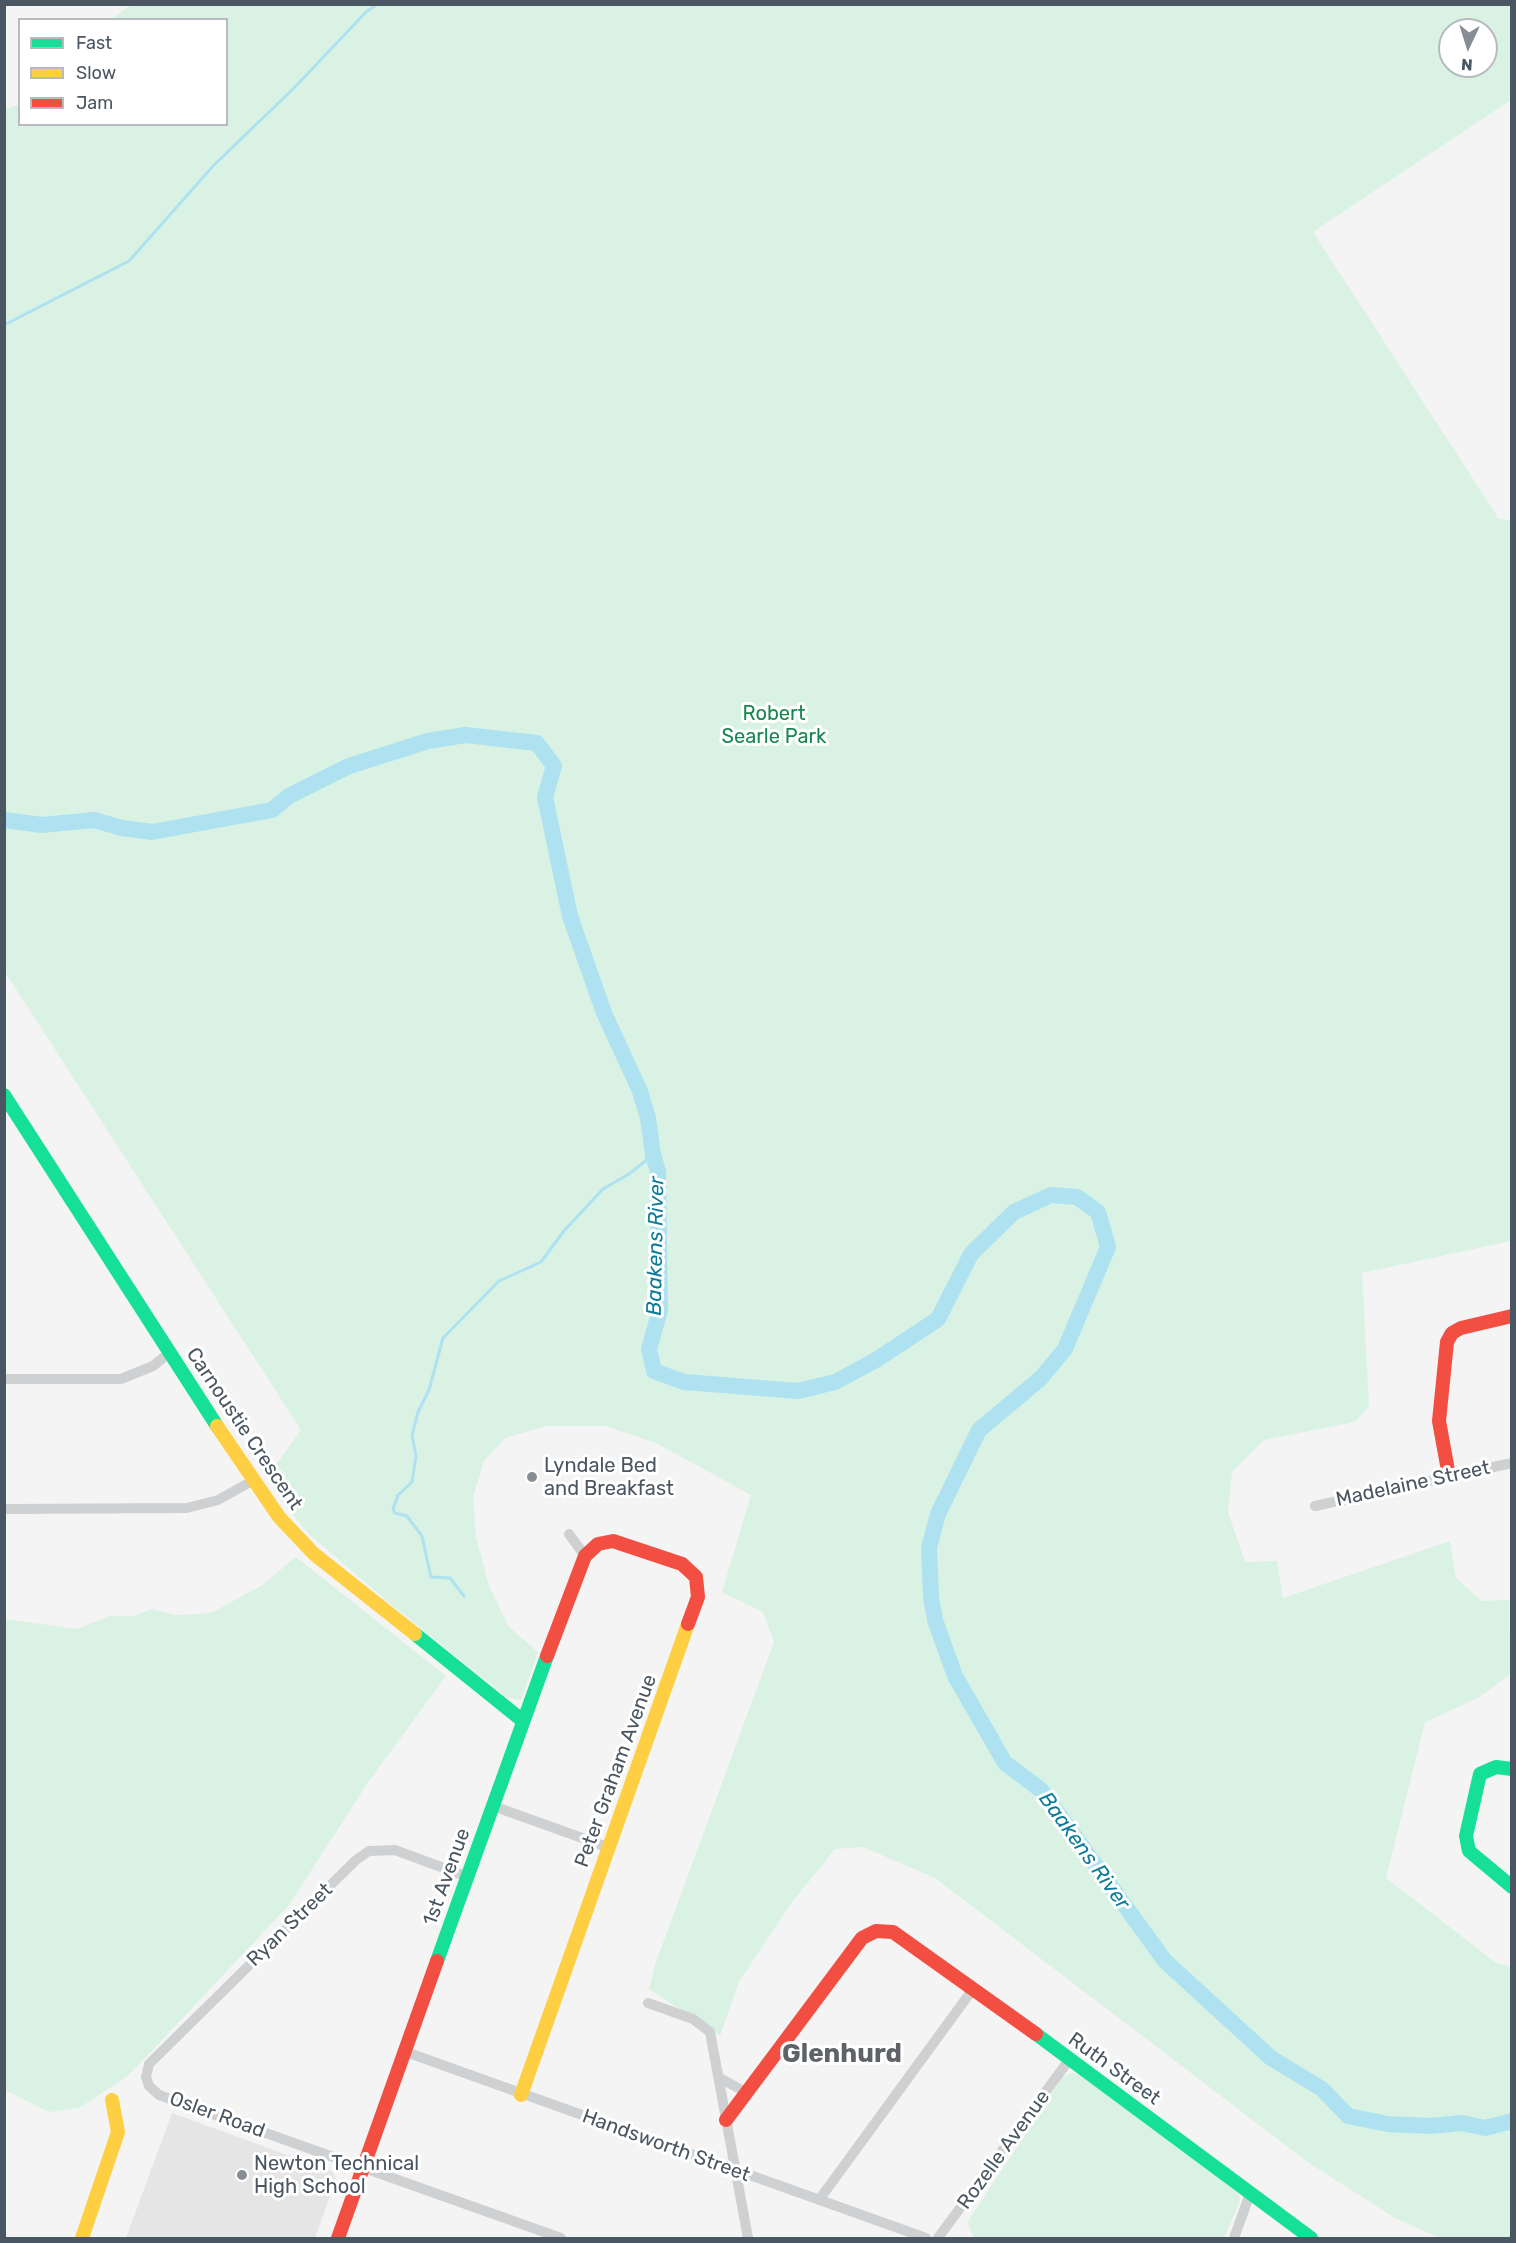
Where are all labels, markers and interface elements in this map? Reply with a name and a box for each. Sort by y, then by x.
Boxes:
legend [18,18,228,126]
north arrow [1438,18,1498,78]
text: Fast [76,32,112,54]
text: N [1460,55,1473,74]
text: Slow [76,62,116,84]
text: Jam [76,92,113,114]
park label: Robert Searle Park [722,702,826,749]
water label: Baakens River [642,1176,670,1316]
street label: Carnoustie Crescent [181,1343,307,1515]
place label: Lyndale Bed and Breakfast [544,1454,674,1501]
street label: Madelaine Street [1334,1456,1492,1512]
marker: Lyndale Bed and Breakfast [525,1470,539,1484]
street label: Peter Graham Avenue [570,1671,662,1871]
water label: Baakens River [1033,1787,1135,1915]
street label: 1st Avenue [418,1825,476,1929]
street label: Ryan Street [242,1878,338,1972]
street label: Ruth Street [1063,2028,1165,2110]
district label: Glenhurd [782,2038,902,2070]
street label: Rozelle Avenue [953,2086,1055,2214]
street label: Osler Road [166,2087,268,2143]
street label: Handsworth Street [579,2104,753,2188]
place label: Newton Technical High School [254,2152,419,2199]
marker: Newton Technical High School [235,2168,249,2182]

